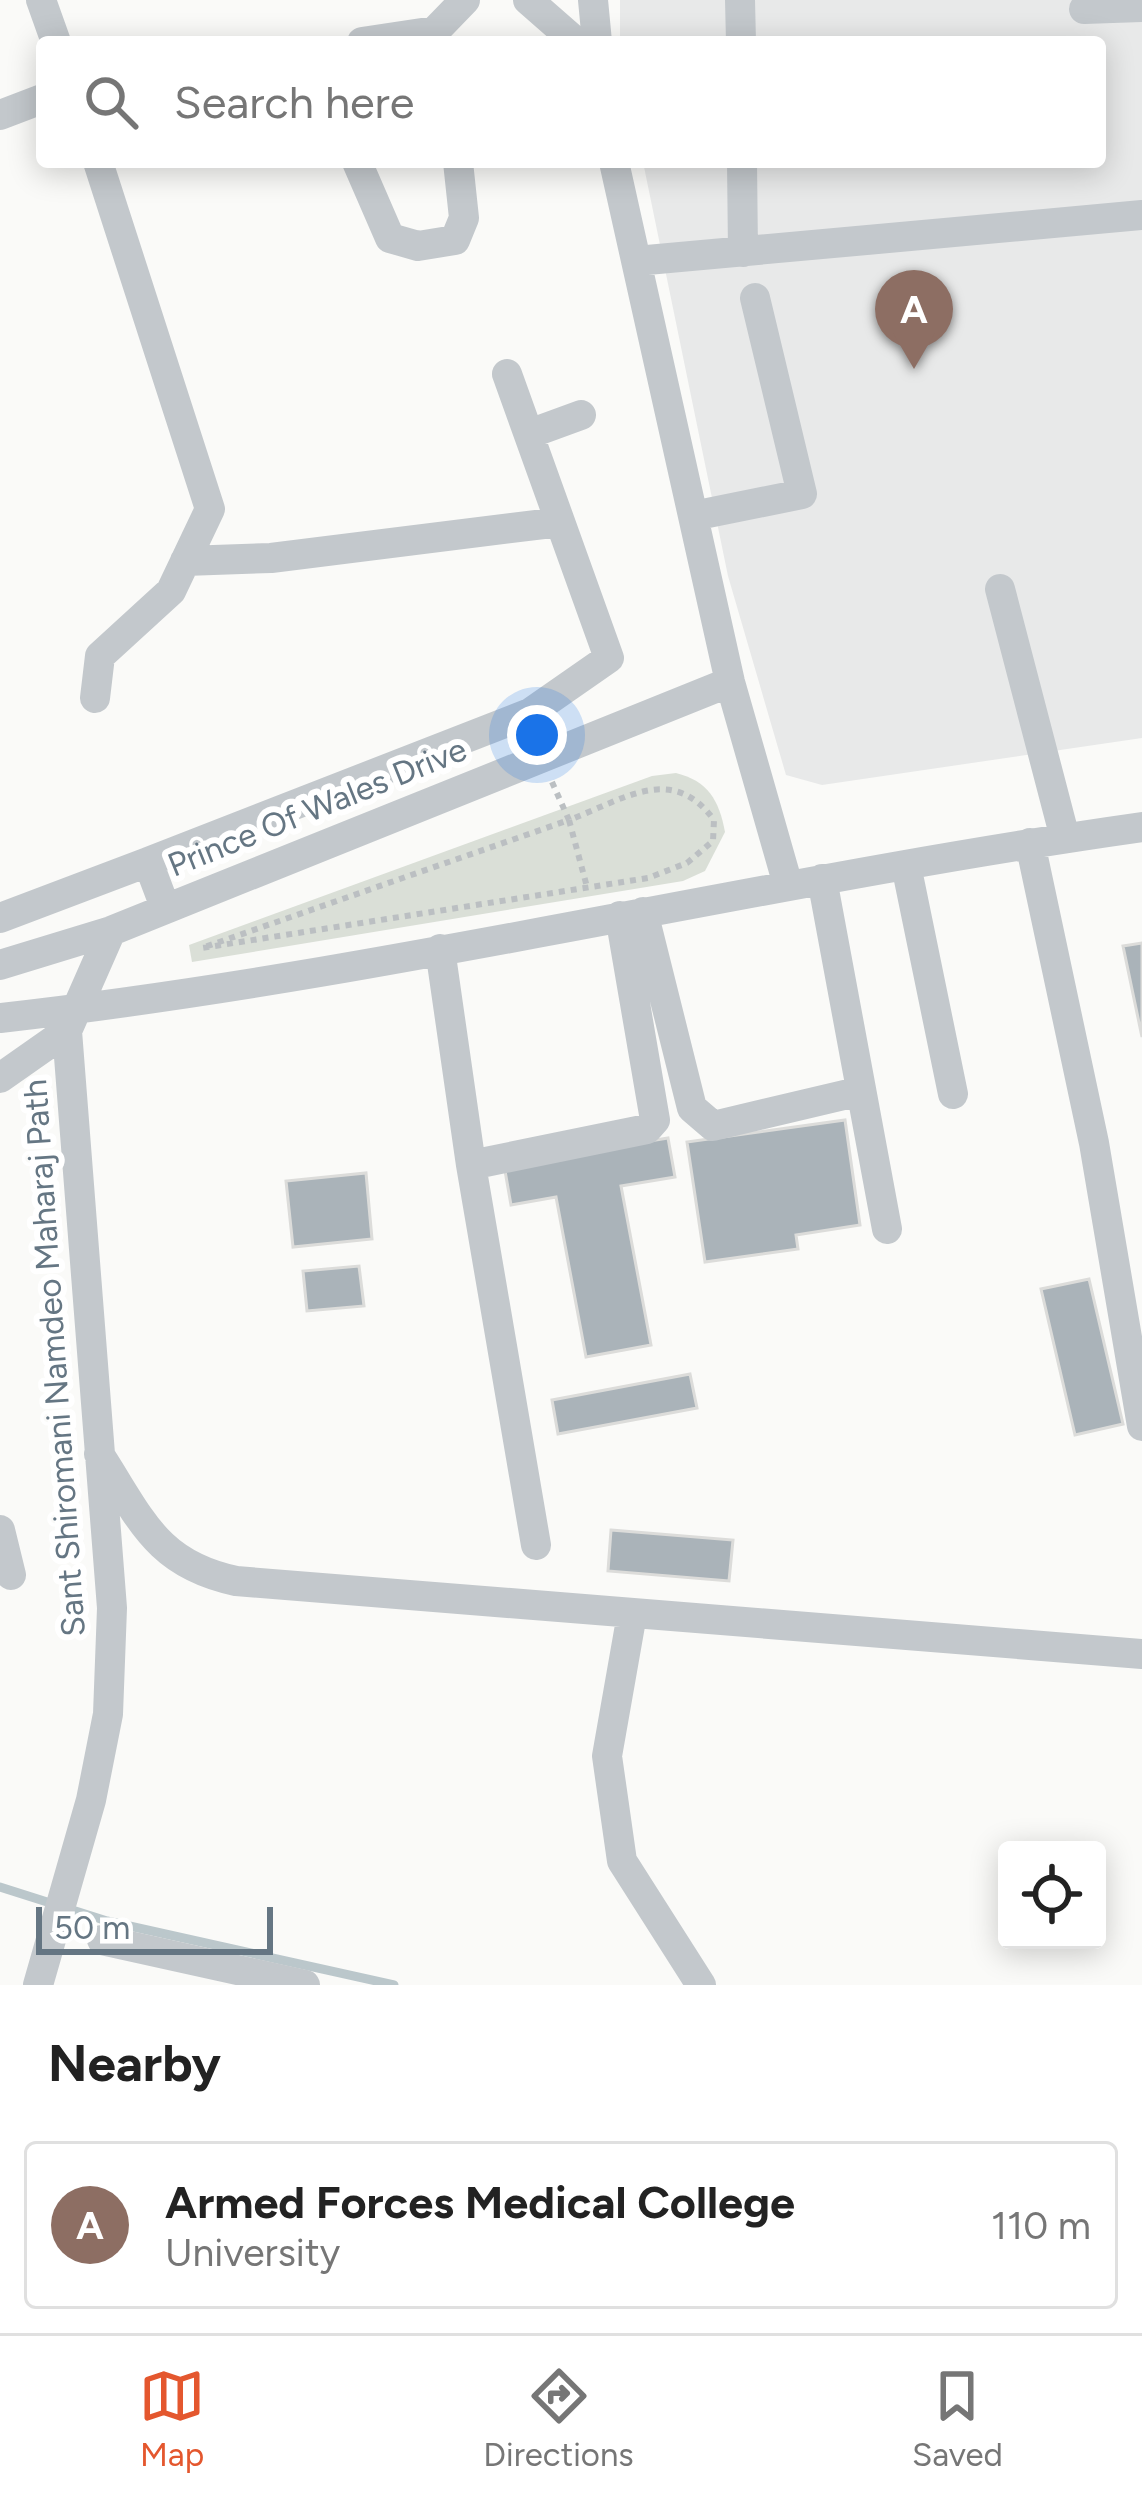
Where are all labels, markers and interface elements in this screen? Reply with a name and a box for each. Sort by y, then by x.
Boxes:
search box [36,36,1106,168]
icon: search [78,69,144,135]
text: Search here [174,75,414,129]
pin: A [875,270,953,369]
your location [507,705,567,765]
street label: Prince Of Wales Drive [162,729,472,885]
street label: Sant Shiromani Namdeo Maharaj Path [15,1078,93,1638]
map controls [998,1841,1106,1949]
button: locate [998,1841,1106,1949]
scale bar [36,1901,273,1954]
text: 50 m [54,1908,130,1947]
text: Nearby [48,2033,221,2094]
text: Armed Forces Medical College [165,2175,795,2229]
text: A [76,2202,104,2249]
text: 110 m [991,2202,1091,2249]
text: University [165,2229,340,2276]
tab: Map [139,2363,205,2474]
tab: Directions [483,2363,634,2474]
tab: Saved [912,2363,1003,2474]

